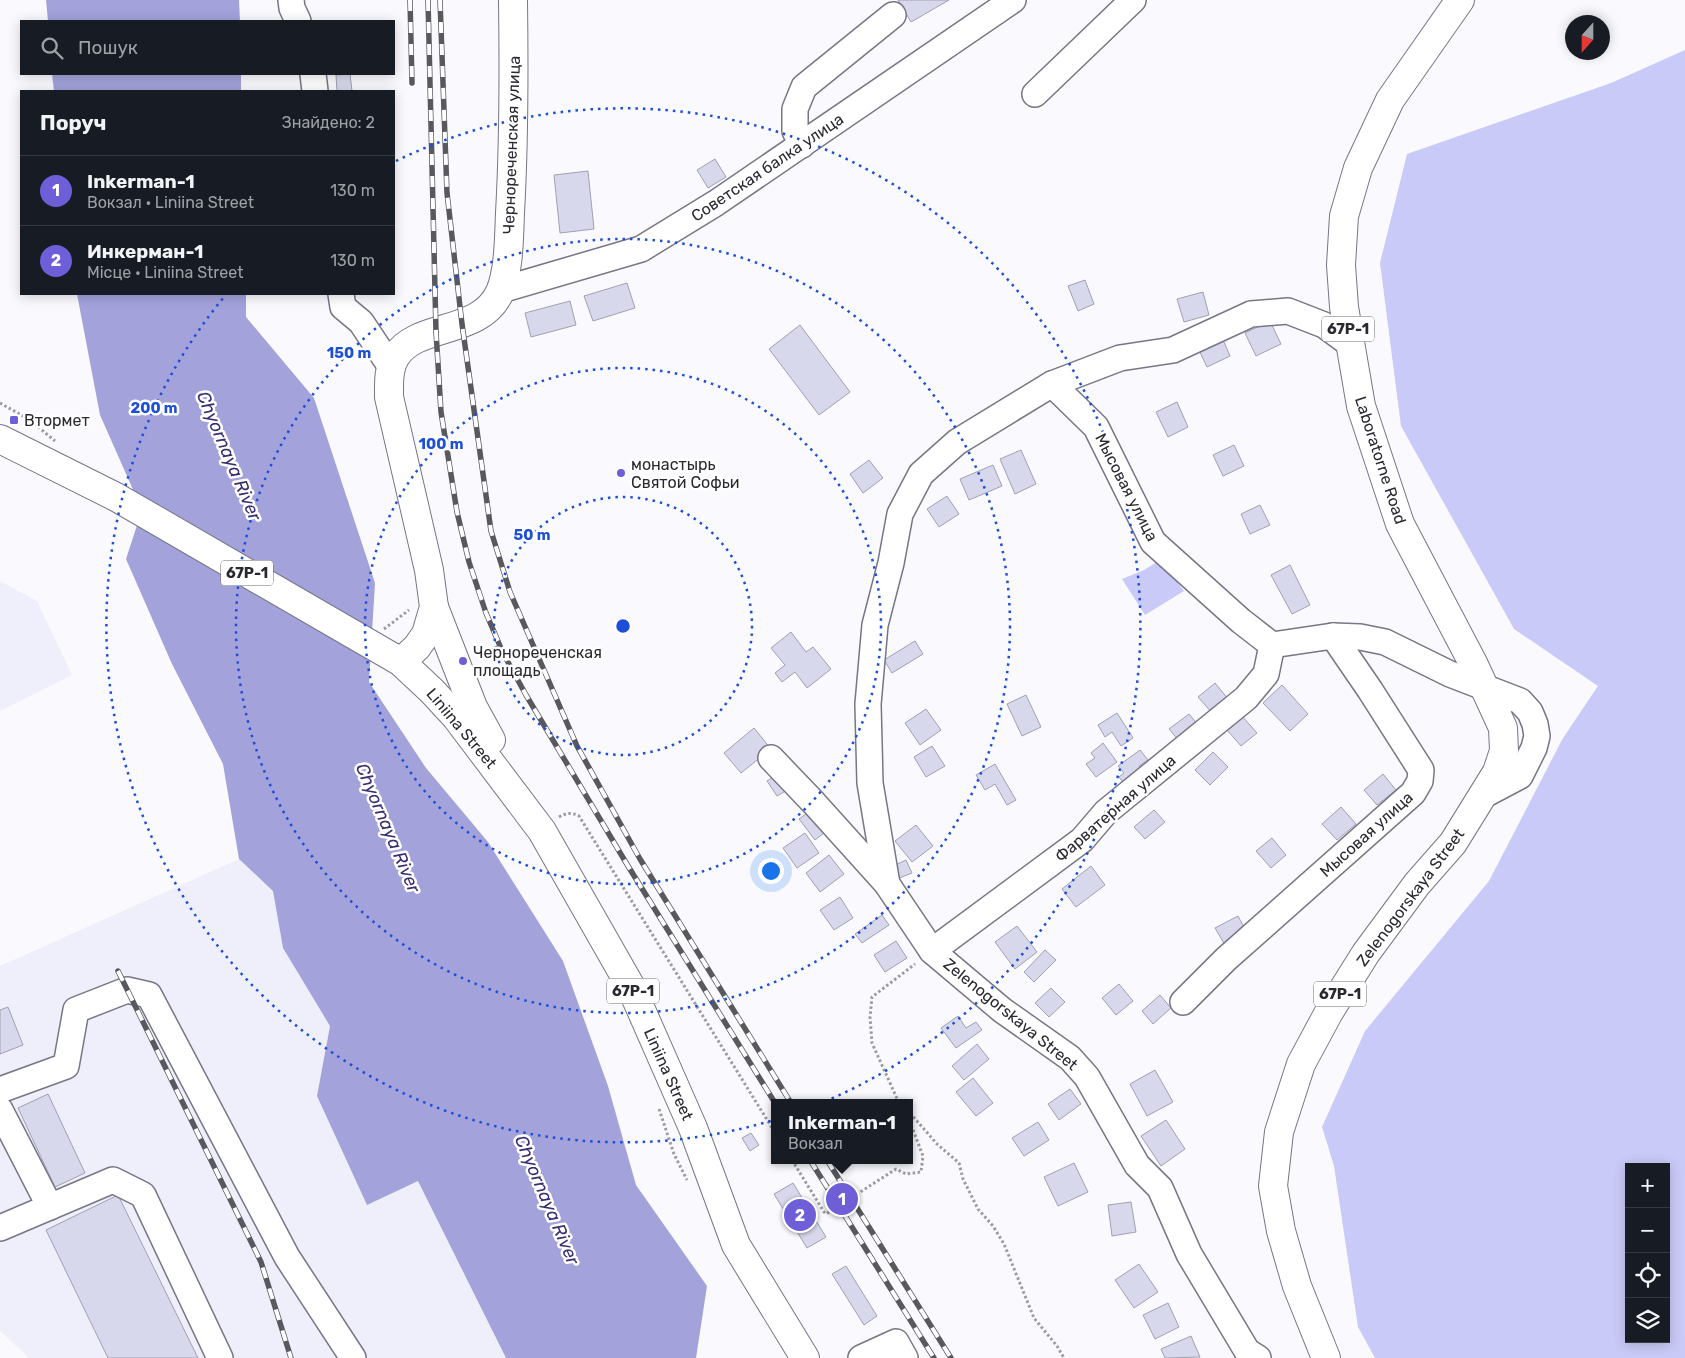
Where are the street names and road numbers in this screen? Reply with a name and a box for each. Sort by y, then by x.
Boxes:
street label: Чернореченская улица [499,55,524,235]
street label: Советская балка улица [688,109,847,226]
road number: 67Р-1 [1322,316,1374,342]
street label: Laboratorne Road [1351,394,1410,526]
street label: Мысовая улица [1091,430,1162,544]
road number: 67Р-1 [221,560,273,586]
street label: Liniina Street [423,684,501,772]
street label: Фарватерная улица [1051,751,1180,866]
street label: Мысовая улица [1316,788,1417,881]
street label: Zelenogorskaya Street [1352,825,1468,970]
street label: Zelenogorskaya Street [940,954,1082,1074]
road number: 67Р-1 [607,978,659,1004]
road number: 67Р-1 [1314,982,1366,1006]
street label: Liniina Street [640,1025,697,1123]

